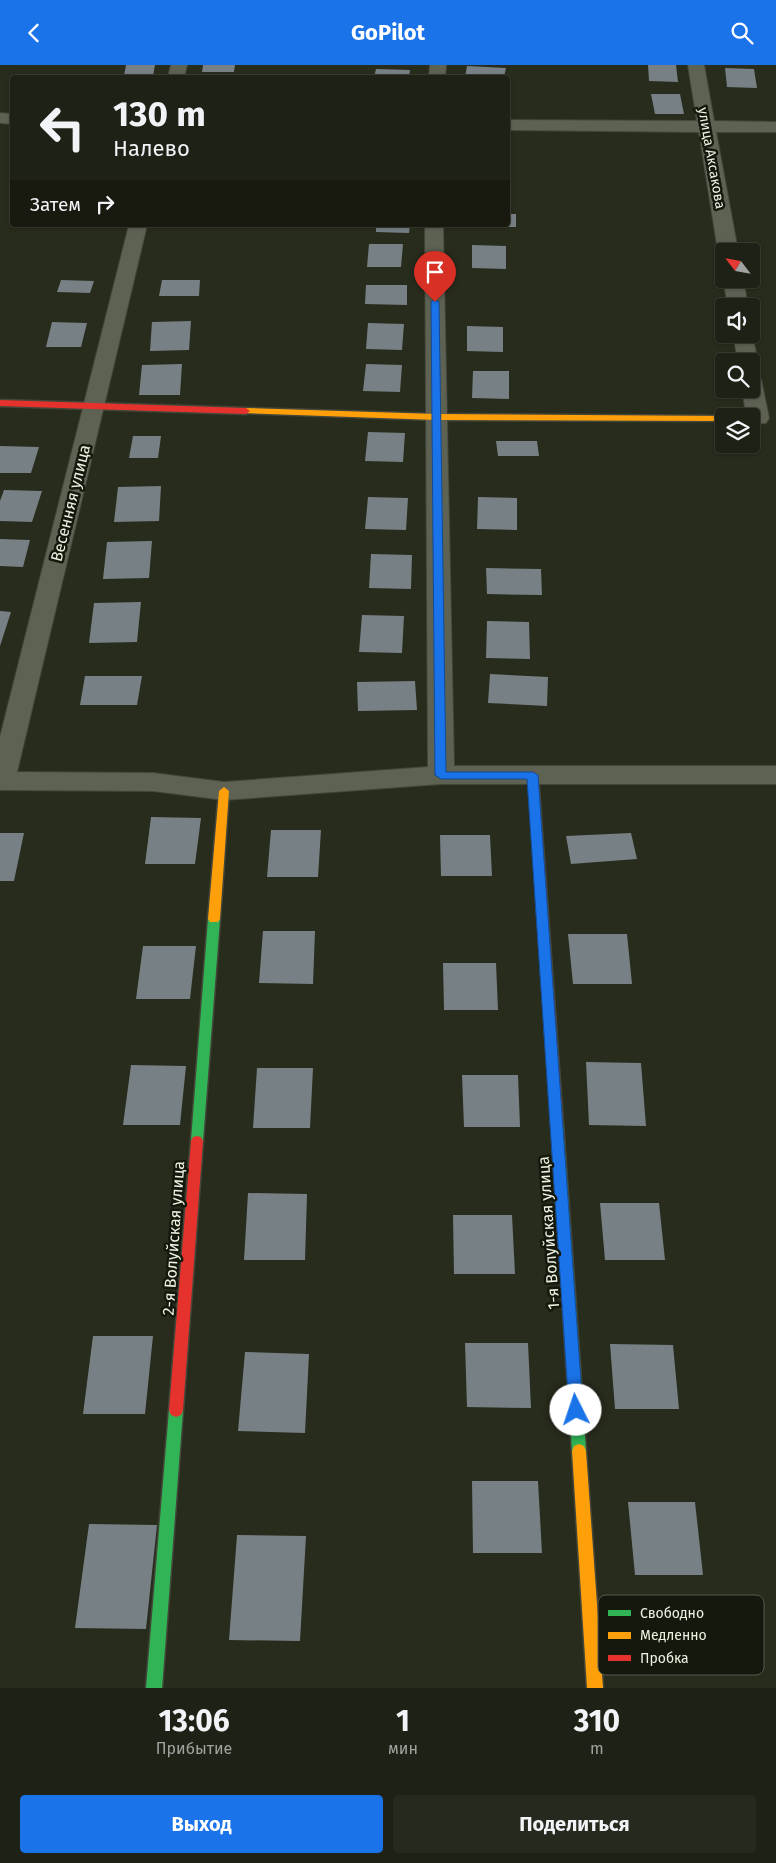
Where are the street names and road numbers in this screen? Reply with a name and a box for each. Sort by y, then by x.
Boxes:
street label: улица Аксакова [694,106,729,210]
street label: Весенняя улица [47,443,94,564]
street label: 1-я Волуйская улица [534,1156,563,1310]
street label: 2-я Волуйская улица [159,1160,188,1316]

